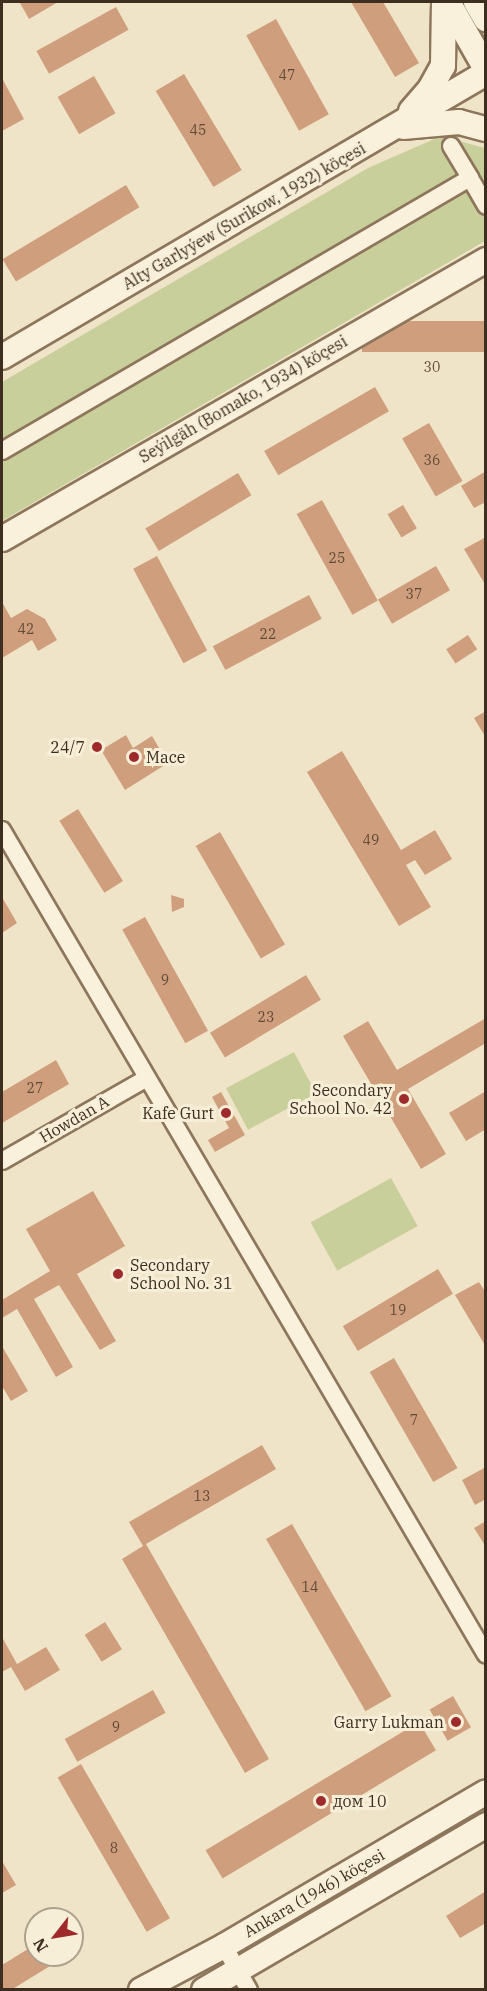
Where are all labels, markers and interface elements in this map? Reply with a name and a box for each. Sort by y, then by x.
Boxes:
house number: 47 [279,67,295,83]
house number: 45 [190,122,206,138]
street label: Alty Garlyýew (Surikow, 1932) köçesi [119,138,369,294]
street label: Seýilgäh (Bomako, 1934) köçesi [135,331,351,467]
house number: 30 [424,359,440,375]
house number: 36 [424,452,440,468]
house number: 25 [329,550,345,566]
house number: 37 [406,586,422,602]
house number: 42 [18,621,34,637]
house number: 22 [260,626,276,642]
place label: 24/7 [50,737,85,757]
marker: 24/7 [90,740,104,754]
place label: Mace [146,747,185,767]
marker: Mace [127,750,141,764]
house number: 49 [363,832,379,848]
house number: 9 [161,972,169,988]
house number: 23 [258,1009,274,1025]
house number: 27 [27,1080,43,1096]
place label: Secondary School No. 42 [290,1080,392,1118]
street label: Howdan A [36,1091,112,1147]
marker: Secondary School No. 42 [397,1092,411,1106]
place label: Kafe Gurt [142,1103,214,1123]
marker: Kafe Gurt [219,1106,233,1120]
place label: Secondary School No. 31 [130,1255,232,1293]
marker: Secondary School No. 31 [111,1267,125,1281]
house number: 19 [390,1302,406,1318]
house number: 7 [410,1412,418,1428]
house number: 13 [194,1488,210,1504]
house number: 14 [302,1579,318,1595]
place label: Garry Lukman [334,1712,444,1732]
marker: Garry Lukman [449,1715,463,1729]
house number: 9 [112,1719,120,1735]
place label: дом 10 [333,1791,387,1811]
marker: дом 10 [314,1794,328,1808]
house number: 8 [110,1840,118,1856]
street label: Ankara (1946) köçesi [240,1845,388,1941]
north arrow [24,1907,84,1967]
text: N [28,1935,52,1956]

